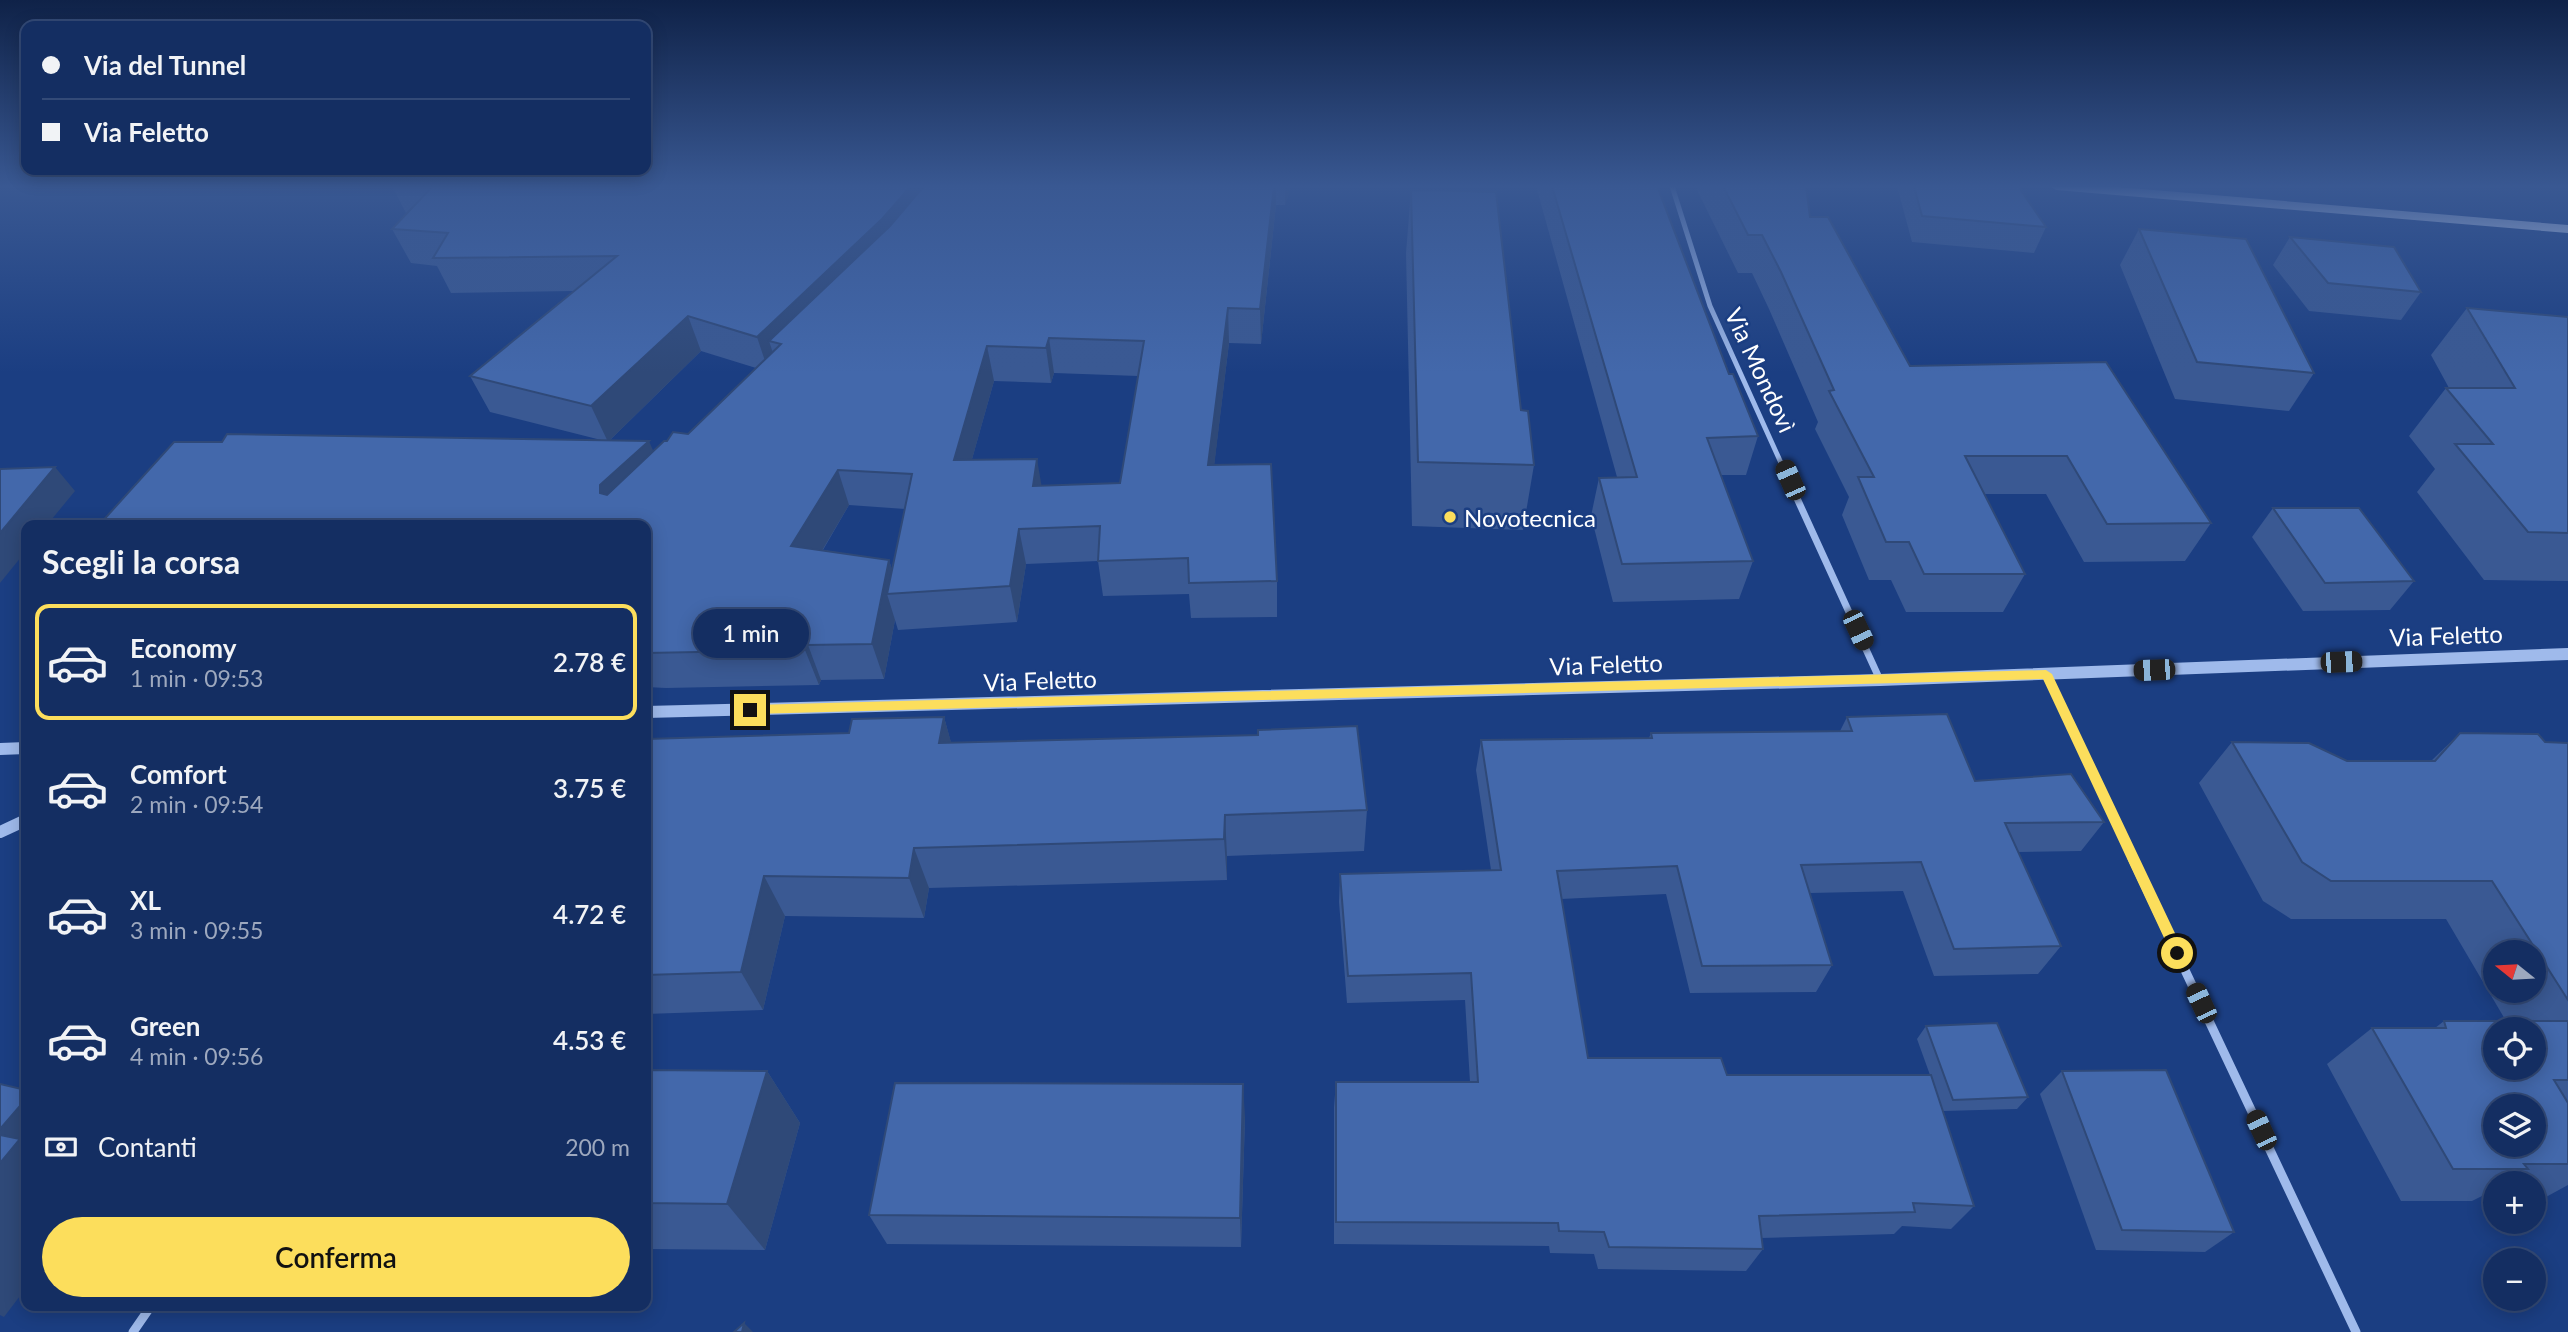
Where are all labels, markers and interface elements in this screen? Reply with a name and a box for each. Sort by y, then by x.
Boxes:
text: Via del Tunnel [84,49,246,81]
text: Via Feletto [84,116,209,148]
street label: Via Mondovì [1720,303,1802,437]
car [1772,457,1809,503]
place label: Novotecnica [1464,503,1596,532]
marker: Novotecnica [1442,509,1458,525]
text: Scegli la corsa [42,542,240,581]
car [1840,607,1877,653]
callout: 1 min [692,608,808,658]
text: 1 min [723,619,779,647]
street label: Via Feletto [2389,619,2503,651]
icon: car [46,631,109,694]
text: Economy [130,632,236,664]
text: 2.78 € [553,646,626,678]
street label: Via Feletto [1549,648,1663,680]
car [2320,651,2363,673]
car [2133,659,2176,681]
text: 1 min · 09:53 [130,664,263,692]
street label: Via Feletto [983,664,1097,696]
route end [734,694,766,726]
icon: car [46,757,109,820]
text: Comfort [130,758,227,790]
text: 3.75 € [553,772,626,804]
text: 2 min · 09:54 [130,790,263,818]
icon: car [46,883,109,946]
text: XL [130,884,161,916]
text: 4.72 € [553,898,626,930]
text: 3 min · 09:55 [130,916,263,944]
route start [2161,937,2193,969]
north arrow [2483,940,2546,1003]
map controls [2483,940,2546,1311]
car [2183,980,2220,1026]
icon: car [46,1009,109,1072]
text: Green [130,1010,200,1042]
button: locate [2483,1017,2546,1080]
text: 4.53 € [553,1024,626,1056]
text: 4 min · 09:56 [130,1042,263,1070]
button: layers [2483,1094,2546,1157]
car [2243,1107,2280,1153]
icon: cash [42,1128,80,1166]
text: Contanti [98,1131,197,1163]
text: 200 m [565,1133,630,1161]
button: + [2483,1171,2546,1234]
button: Conferma [42,1217,630,1297]
button: − [2483,1248,2546,1311]

